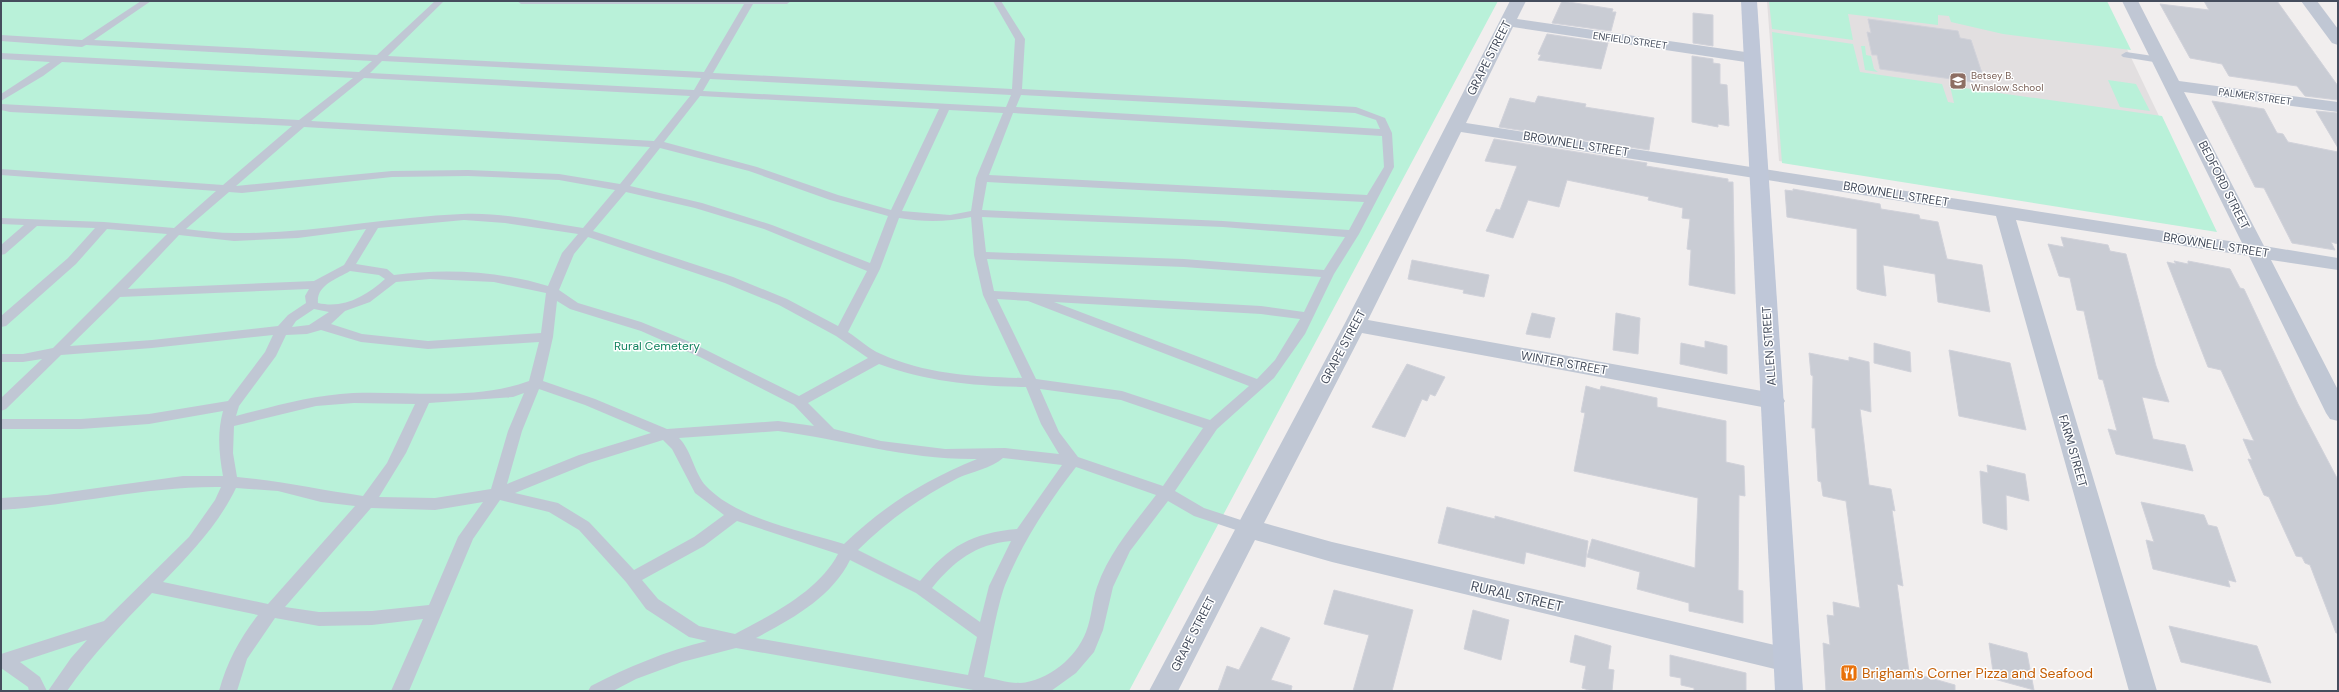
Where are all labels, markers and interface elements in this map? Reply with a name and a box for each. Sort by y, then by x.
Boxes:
street label: GRAPE STREET [1463,18,1515,98]
street label: ENFIELD STREET [1592,29,1668,52]
place label: Betsey B. Winslow School [1971,69,2043,94]
school or university icon: Betsey B. Winslow School [1948,71,1968,91]
street label: PALMER STREET [2218,85,2293,108]
street label: BROWNELL STREET [1522,128,1630,160]
street label: BEDFORD STREET [2195,138,2253,232]
street label: BROWNELL STREET [1842,178,1950,210]
street label: BROWNELL STREET [2162,229,2270,261]
street label: ALLEN STREET [1758,305,1780,386]
street label: GRAPE STREET [1317,307,1369,387]
park label: Rural Cemetery [614,338,700,354]
street label: WINTER STREET [1520,348,1609,379]
street label: FARM STREET [2055,413,2091,489]
street label: RURAL STREET [1469,577,1565,615]
street label: GRAPE STREET [1167,594,1219,674]
restaurant icon: Brigham's Corner Pizza and Seafood [1839,663,1859,683]
place label: Brigham's Corner Pizza and Seafood [1862,664,2093,682]

